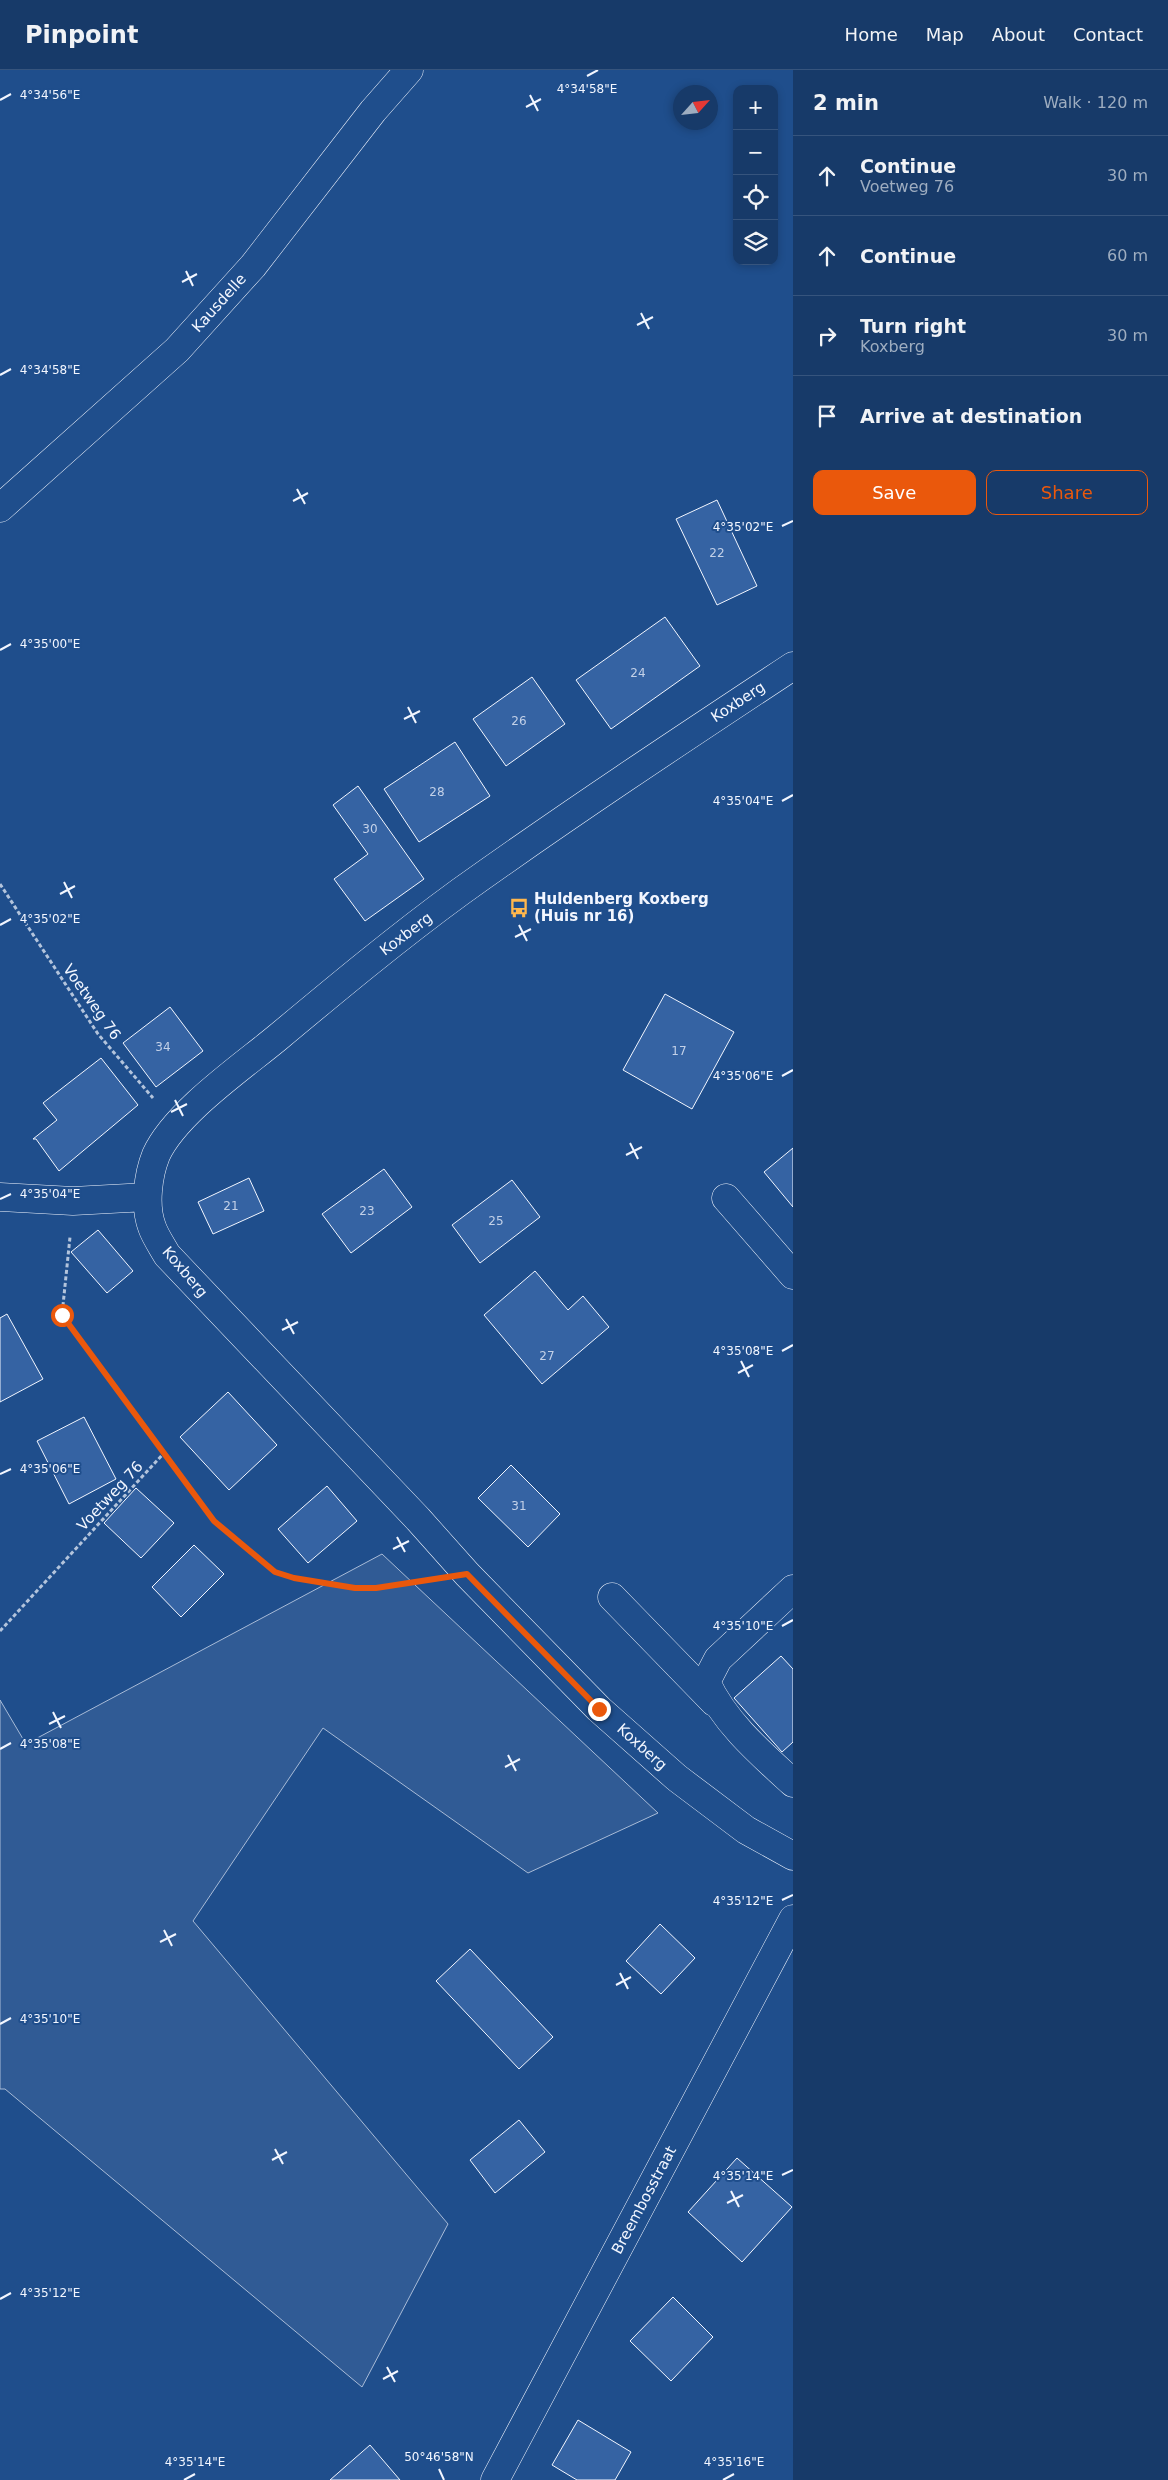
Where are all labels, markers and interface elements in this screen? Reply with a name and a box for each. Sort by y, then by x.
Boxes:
text: Pinpoint [25,21,138,49]
text: Home [845,24,898,45]
text: Map [926,24,964,45]
text: About [992,24,1045,45]
text: Contact [1073,24,1143,45]
text: 4°34'58"E [557,82,617,96]
north arrow [673,85,718,130]
map controls [733,85,778,265]
button: + [733,85,778,130]
text: 4°34'56"E [20,88,80,102]
text: 2 min [813,91,879,115]
text: Walk · 120 m [1043,93,1148,112]
button: − [733,130,778,175]
text: Continue [860,155,956,177]
icon: ahead [813,162,841,190]
text: 30 m [1107,166,1148,185]
button: locate [733,175,778,220]
text: Voetweg 76 [860,177,954,196]
button: layers [733,220,778,265]
icon: ahead [813,242,841,270]
text: Continue [860,245,956,267]
text: 60 m [1107,246,1148,265]
street label: Kausdelle [188,270,250,336]
text: Turn right [860,315,966,337]
icon: right [813,322,841,350]
text: 30 m [1107,326,1148,345]
text: Koxberg [860,337,925,356]
text: 4°34'58"E [20,363,80,377]
icon: arrive [813,402,841,430]
text: Arrive at destination [860,405,1082,427]
button: Save [813,470,976,515]
button: Share [986,470,1148,515]
text: 4°35'02"E [713,520,773,534]
house number: 22 [709,546,725,560]
text: 4°35'00"E [20,637,80,651]
house number: 24 [630,666,646,680]
street label: Koxberg [708,678,768,726]
house number: 26 [511,714,527,728]
house number: 28 [429,785,445,799]
text: 4°35'04"E [713,794,773,808]
house number: 30 [362,822,378,836]
place label: Huldenberg Koxberg (Huis nr 16) [534,890,709,925]
bus stop icon: Huldenberg Koxberg (Huis nr 16) [508,897,530,919]
street label: Koxberg [376,908,436,960]
text: 4°35'02"E [20,912,80,926]
street label: Voetweg 76 [59,961,125,1043]
house number: 34 [155,1040,171,1054]
house number: 17 [671,1044,687,1058]
text: 4°35'06"E [713,1069,773,1083]
text: 4°35'04"E [20,1187,80,1201]
house number: 21 [223,1199,239,1213]
house number: 23 [359,1204,375,1218]
house number: 25 [488,1214,504,1228]
street label: Koxberg [159,1243,211,1301]
route start [51,1304,74,1327]
text: 4°35'08"E [713,1344,773,1358]
house number: 27 [539,1349,555,1363]
street label: Voetweg 76 [73,1458,147,1534]
text: 4°35'06"E [20,1462,80,1476]
house number: 31 [511,1499,527,1513]
text: 4°35'10"E [713,1619,773,1633]
route end [588,1698,611,1721]
street label: Koxberg [613,1720,671,1774]
text: 4°35'08"E [20,1737,80,1751]
text: 4°35'12"E [713,1894,773,1908]
text: 4°35'10"E [20,2012,80,2026]
street label: Breembosstraat [608,2143,680,2257]
text: 4°35'14"E [713,2169,773,2183]
text: 4°35'12"E [20,2286,80,2300]
text: 50°46'58"N [404,2450,474,2464]
text: 4°35'14"E [165,2455,225,2469]
text: 4°35'16"E [704,2455,764,2469]

